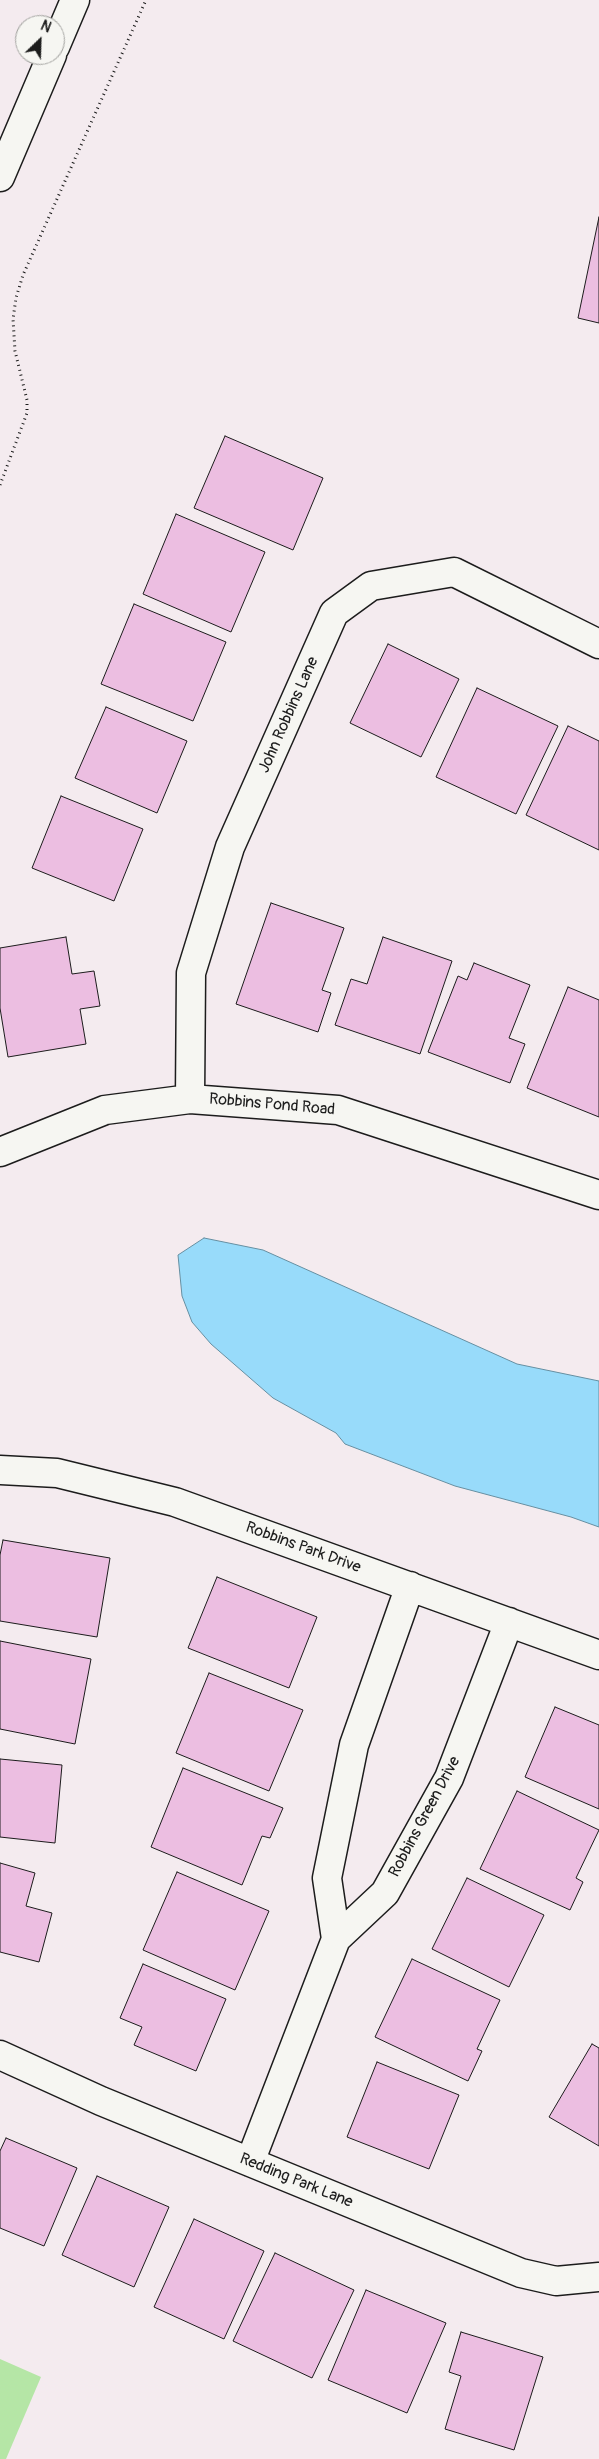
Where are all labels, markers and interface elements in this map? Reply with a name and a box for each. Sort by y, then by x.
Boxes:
north arrow [15,15,65,65]
text: N [38,17,54,36]
street label: John Robbins Lane [255,654,323,776]
street label: Robbins Pond Road [208,1090,336,1120]
street label: Robbins Park Drive [243,1518,363,1578]
street label: Robbins Green Drive [385,1753,465,1881]
street label: Redding Park Lane [237,2150,355,2212]

